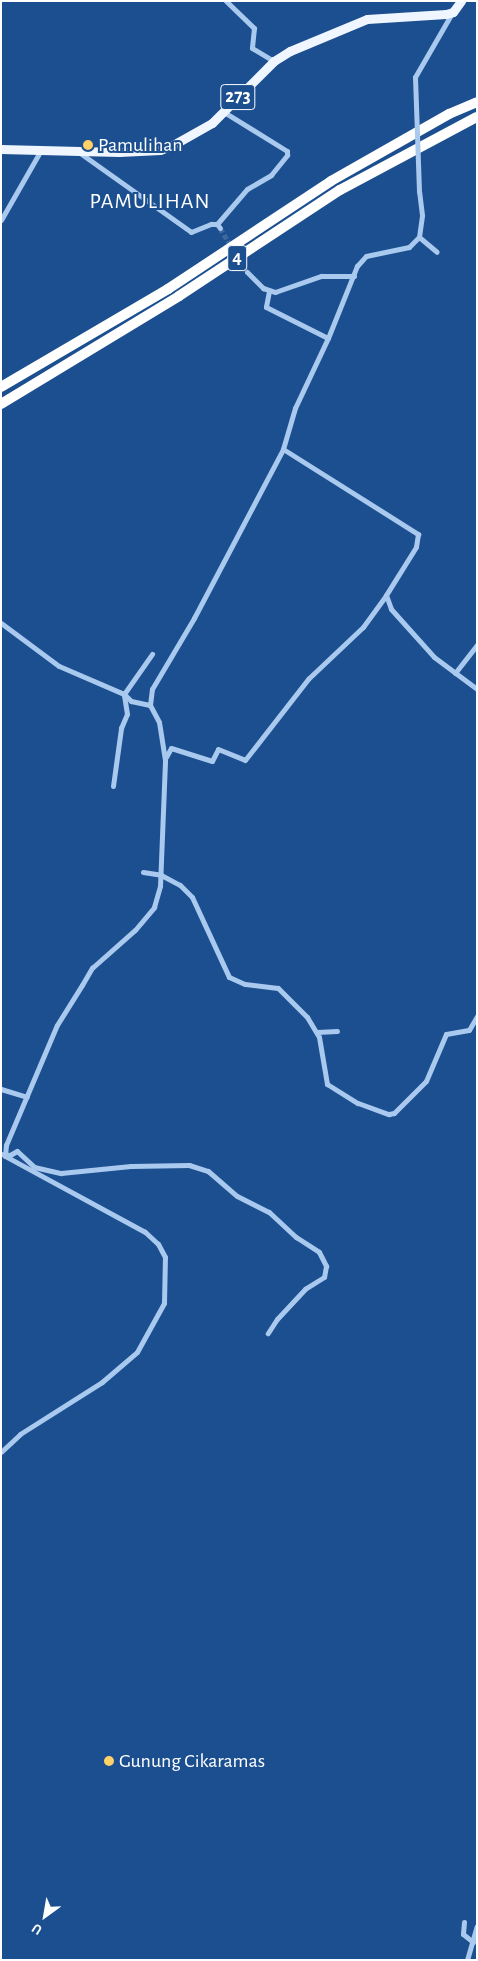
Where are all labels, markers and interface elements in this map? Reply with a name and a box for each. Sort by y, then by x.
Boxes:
road number: 273 [219,80,257,114]
place label: Pamulihan [98,133,183,157]
marker: Pamulihan [82,139,94,151]
district label: PAMULIHAN [88,189,212,215]
road number: 4 [227,242,247,274]
place label: Gunung Cikaramas [119,1749,265,1773]
marker: Gunung Cikaramas [103,1755,115,1767]
north arrow [20,1891,70,1941]
text: U [30,1920,45,1937]

